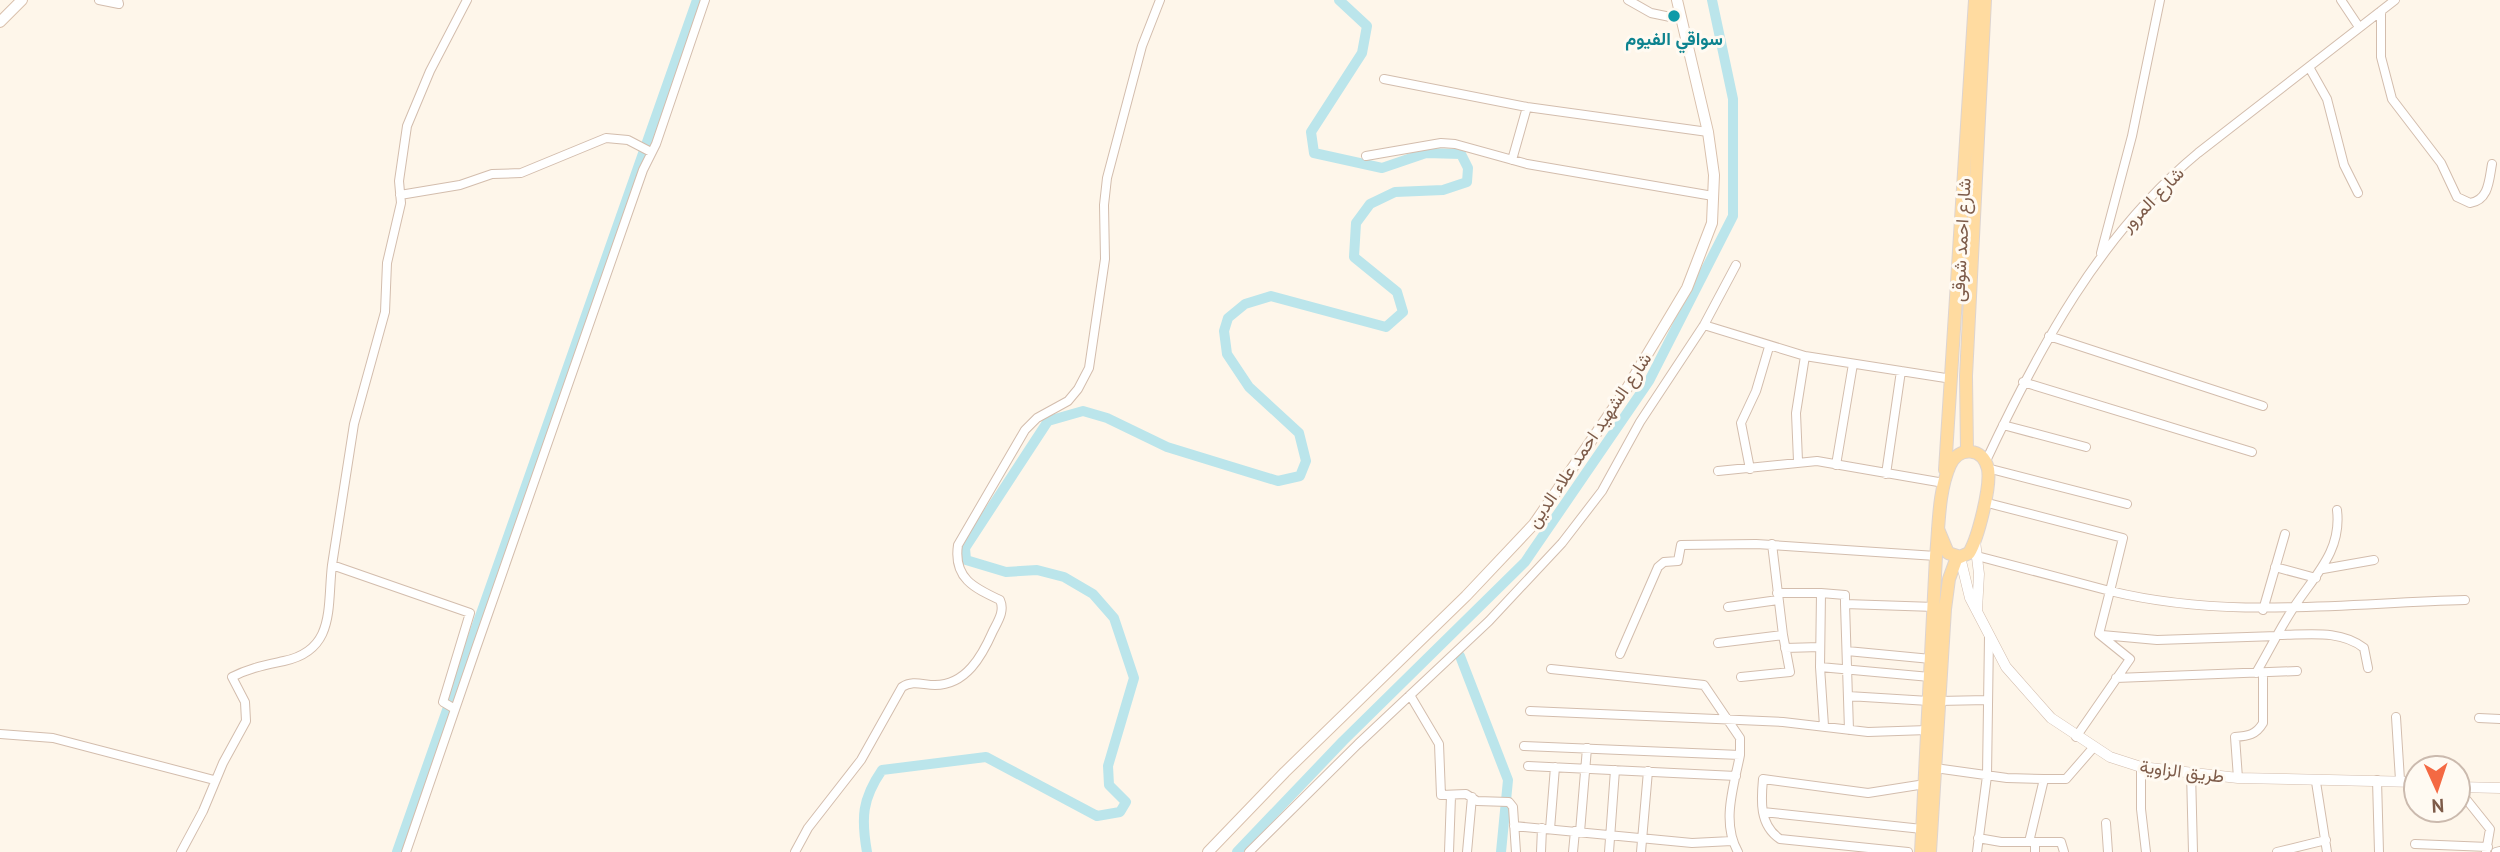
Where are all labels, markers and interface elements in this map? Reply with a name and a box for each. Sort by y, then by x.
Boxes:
marker: سواقي الفيوم [1666,8,1682,24]
place label: سواقي الفيوم [1625,27,1723,54]
street label: شارع المرور [2115,162,2189,238]
street label: شارع احمد شوقى [1946,177,1977,303]
street label: شارع الشهيد احمد علاء الدين [1522,348,1657,533]
street label: طريق الزاوية [2138,754,2226,788]
north arrow [2402,754,2472,824]
text: N [2431,794,2445,818]

